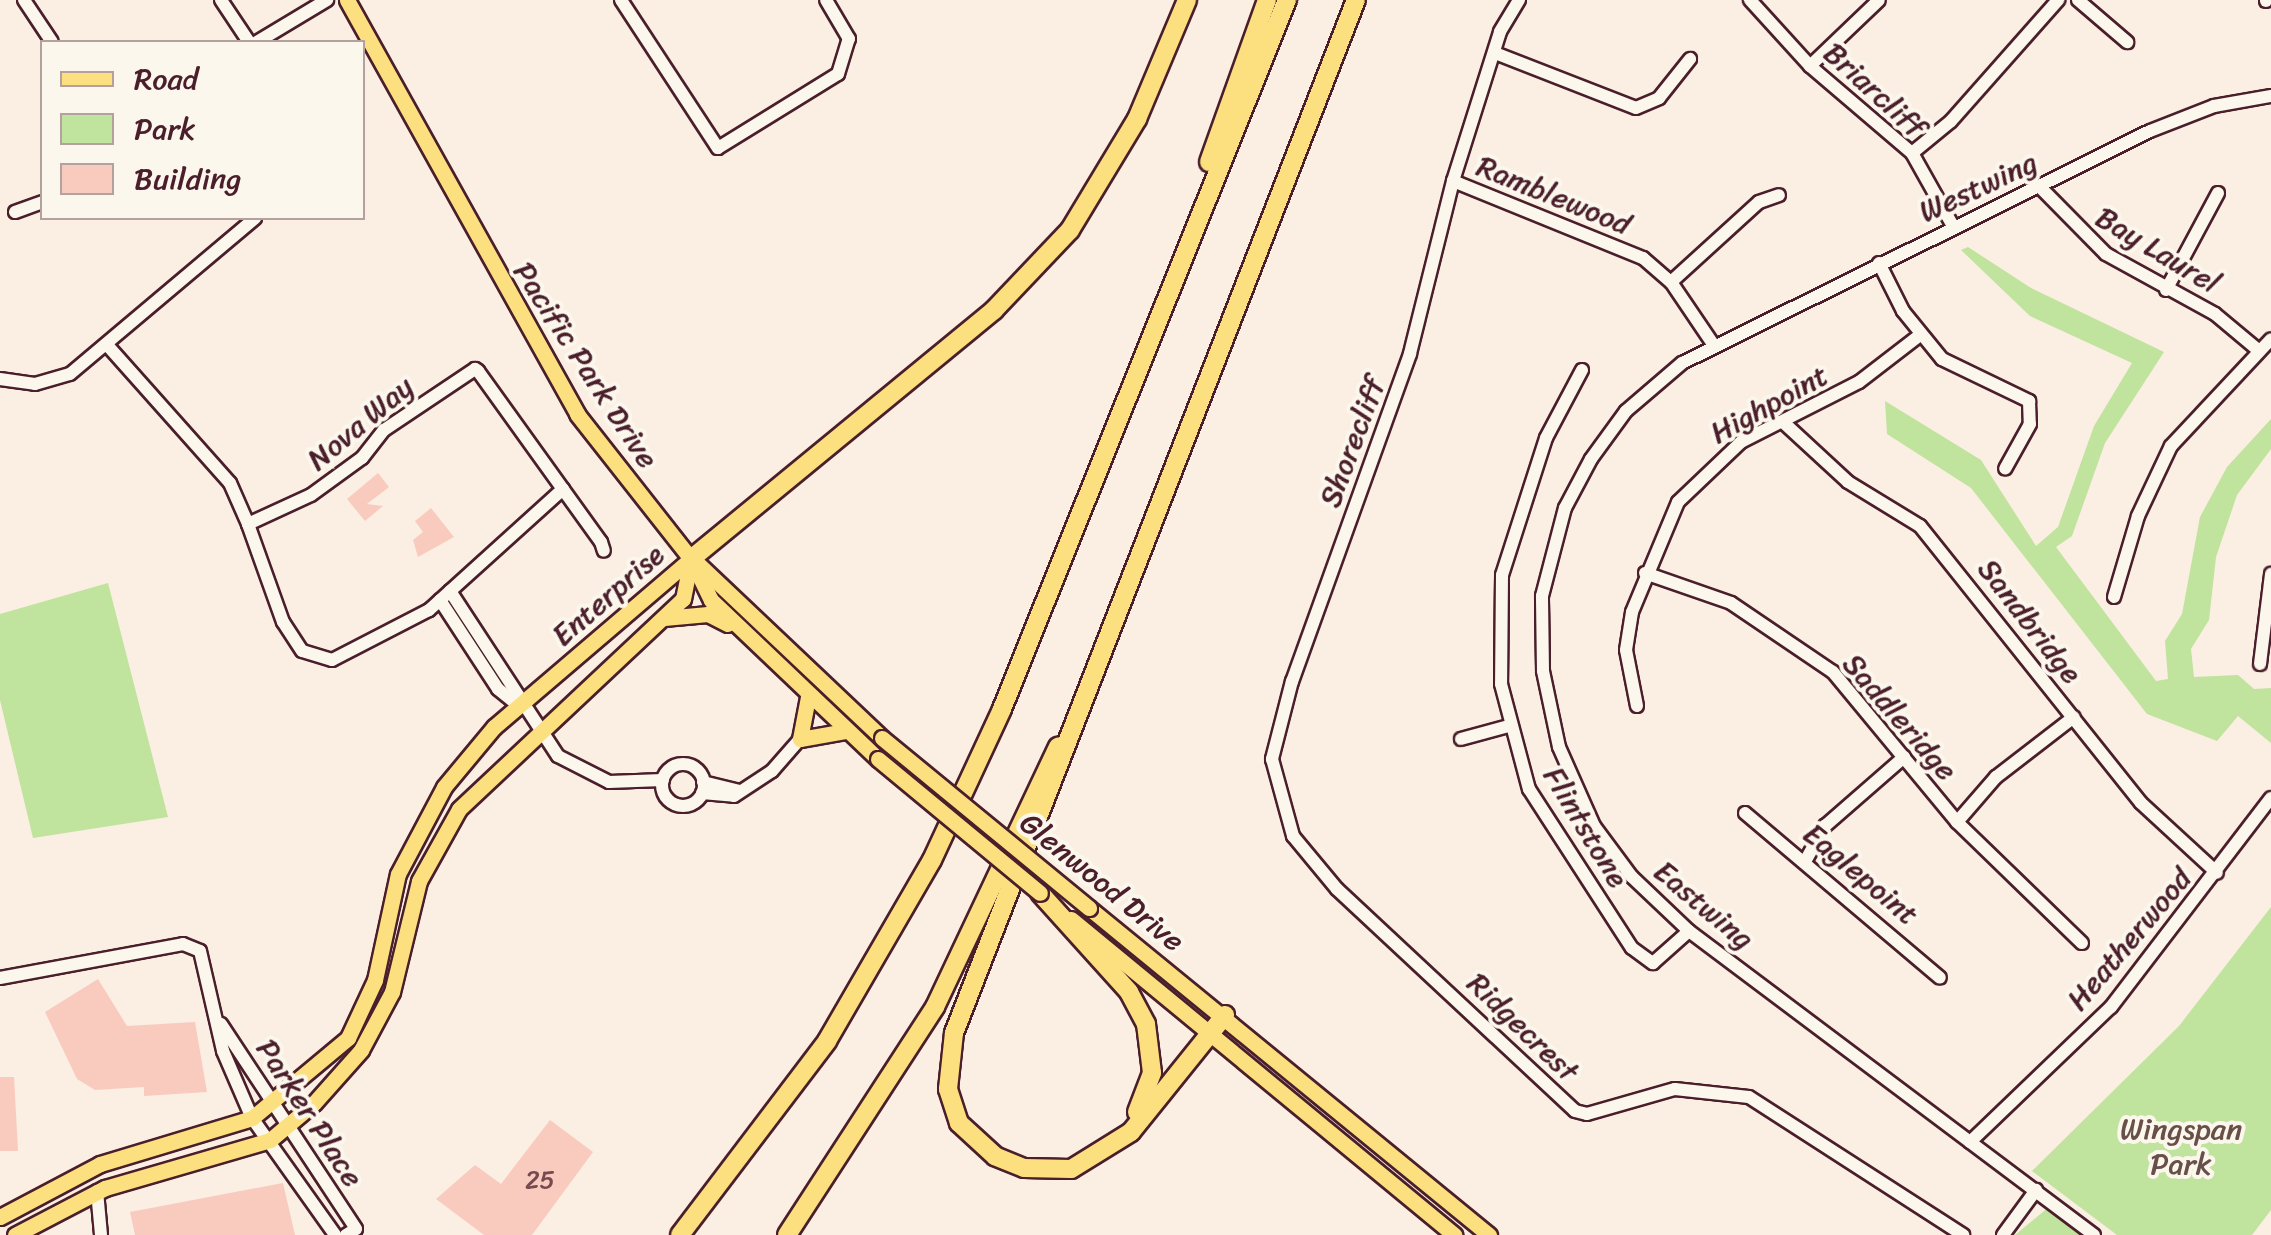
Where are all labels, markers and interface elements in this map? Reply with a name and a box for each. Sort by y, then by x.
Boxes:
street label: Briarcliff [1816,35,1934,145]
legend [40,40,365,220]
text: Road [134,52,198,106]
text: Park [134,102,196,156]
street label: Westwing [1913,144,2043,230]
street label: Ramblewood [1472,148,1636,242]
text: Building [134,152,241,206]
street label: Bay Laurel [2090,199,2226,301]
street label: Pacific Park Drive [506,255,666,475]
street label: Highpoint [1704,357,1834,451]
street label: Nova Way [300,369,420,477]
street label: Shorecliff [1312,372,1392,512]
street label: Enterprise [545,537,671,653]
street label: Sandbridge [1970,552,2090,690]
street label: Saddleridge [1835,646,1965,788]
street label: Flintstone [1536,760,1636,894]
street label: Glenwood Drive [1013,805,1191,959]
street label: Eaglepoint [1796,816,1926,932]
street label: Eastwing [1647,853,1761,957]
street label: Heatherwood [2059,861,2199,1017]
street label: Ridgecrest [1460,965,1586,1089]
street label: Parker Place [249,1032,371,1194]
park label: Wingspan Park [2120,1111,2242,1182]
house number: 25 [525,1165,555,1195]

